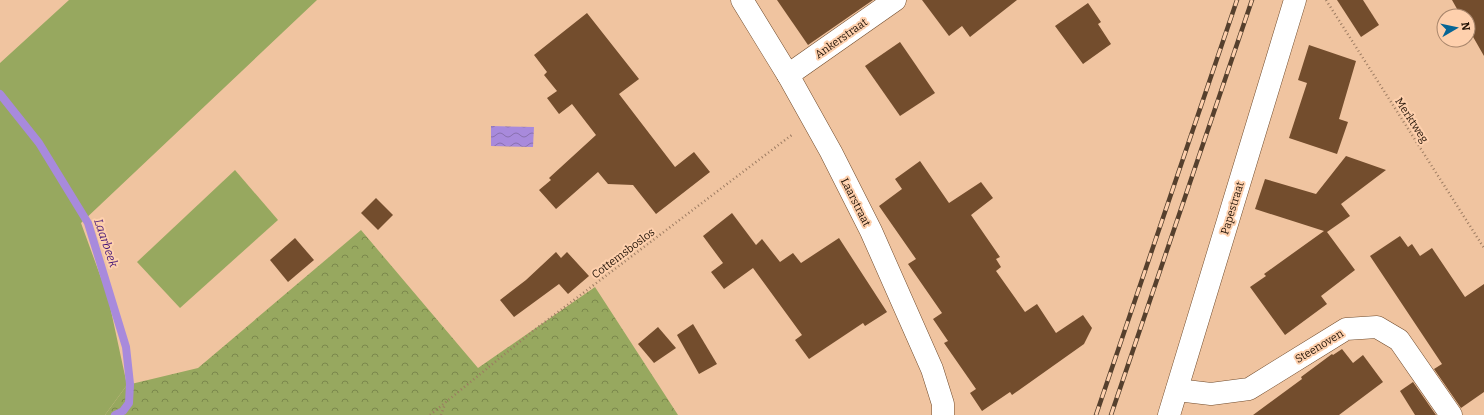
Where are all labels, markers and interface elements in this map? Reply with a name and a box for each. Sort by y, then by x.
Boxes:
north arrow [1436,8,1476,48]
street label: Ankerstraat [813,16,870,61]
text: N [1458,21,1473,32]
street label: Merktweg [1392,95,1431,145]
street label: Laarstraat [838,176,873,229]
street label: Papestraat [1218,180,1247,236]
water label: Laarbeek [91,217,121,270]
street label: Cottemsboslos [589,226,657,281]
street label: Steenoven [1293,327,1346,366]

